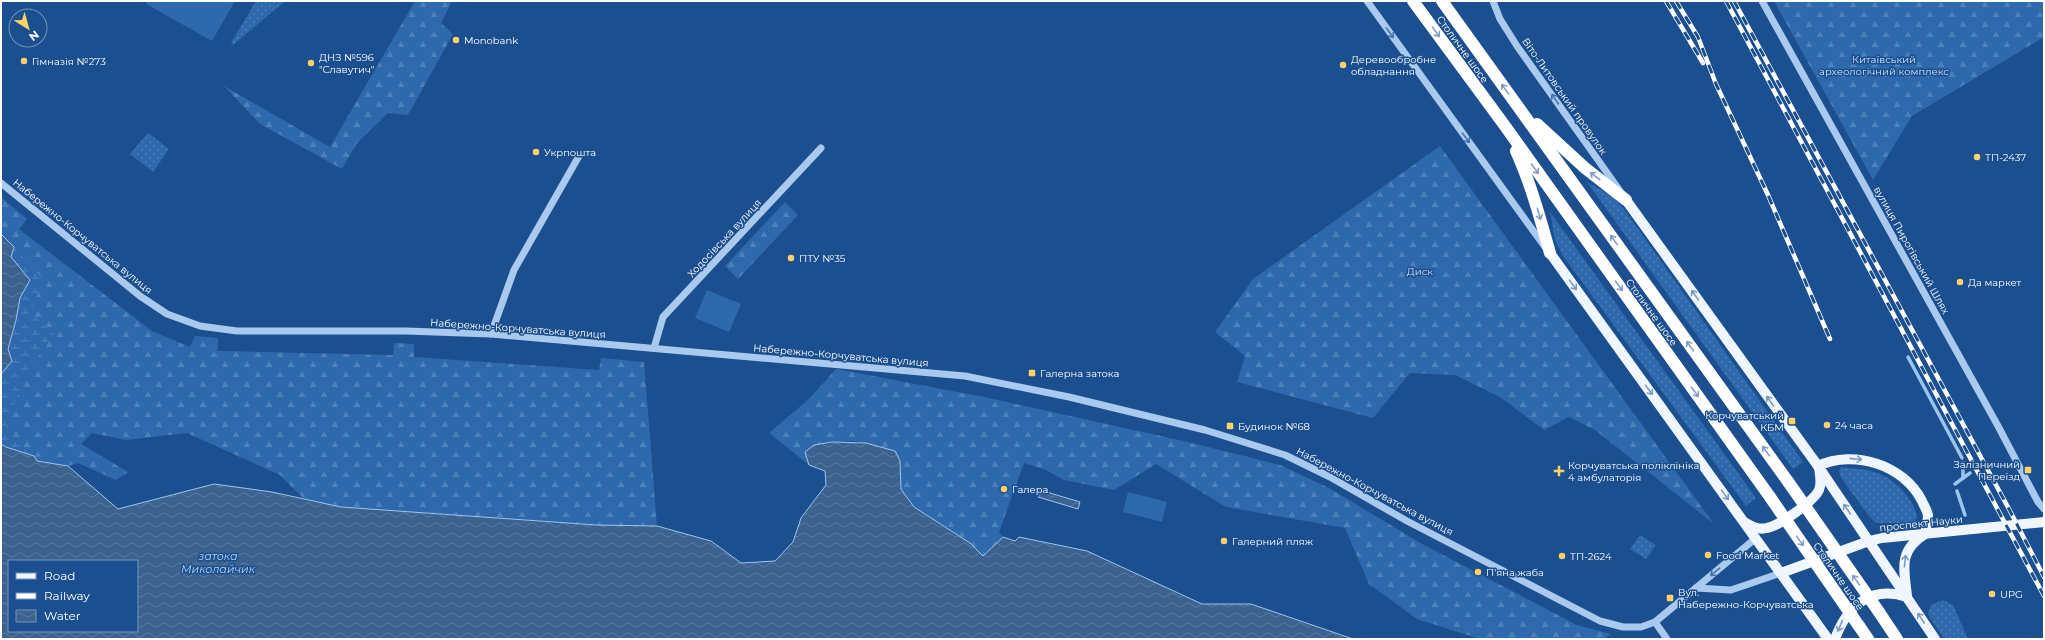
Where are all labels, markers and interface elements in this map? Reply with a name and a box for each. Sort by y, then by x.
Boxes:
north arrow [8,8,48,48]
street label: Столичне шосе [1434,13,1491,85]
one-way arrow [1386,27,1394,38]
one-way arrow [1432,27,1440,38]
text: N [26,28,42,44]
place label: Monobank [464,34,518,47]
marker: Monobank [451,35,461,45]
street label: Віто-Литовський провулок [1519,35,1610,157]
place label: ДНЗ №596 "Славутич" [319,51,375,76]
place label: Деревообробне обладнання [1351,53,1436,78]
park label: Китаївський археологічний комплекс [1819,53,1949,78]
place label: Гімназія №273 [32,55,106,68]
marker: Гімназія №273 [19,56,29,66]
marker: ДНЗ №596 "Славутич" [306,58,316,68]
marker: Деревообробне обладнання [1338,60,1348,70]
one-way arrow [1501,84,1510,95]
one-way arrow [1551,94,1559,105]
one-way arrow [1462,132,1470,143]
place label: Укрпошта [544,146,596,159]
marker: Укрпошта [531,147,541,157]
place label: ТП-2437 [1985,151,2026,164]
marker: ТП-2437 [1972,152,1982,162]
one-way arrow [1531,163,1539,174]
one-way arrow [1590,172,1601,180]
street label: Набережно-Корчуватська вулиця [10,176,155,297]
street label: вулиця Пирогівський Шлях [1871,184,1953,317]
street label: Ходосівська вулиця [685,196,764,280]
one-way arrow [1536,207,1543,220]
one-way arrow [1610,235,1618,246]
place label: ПТУ №35 [799,252,846,265]
marker: ПТУ №35 [786,253,796,263]
park label: Диск [1407,265,1433,278]
street label: Столичне шосе [1623,276,1680,348]
place label: Да маркет [1968,276,2022,289]
marker: Да маркет [1955,277,1965,287]
one-way arrow [1569,279,1577,290]
one-way arrow [1615,280,1623,291]
one-way arrow [1691,290,1699,301]
street label: Набережно-Корчуватська вулиця [430,316,606,341]
one-way arrow [1686,340,1694,351]
street label: Набережно-Корчуватська вулиця [753,341,929,370]
place label: Галерна затока [1040,367,1119,380]
marker: Галерна затока [1027,368,1037,378]
one-way arrow [1645,384,1653,395]
one-way arrow [1691,386,1699,397]
one-way arrow [1766,395,1774,406]
place label: Корчуватський КБМ [1705,409,1784,434]
marker: Корчуватський КБМ [1787,416,1797,426]
place label: 24 часа [1835,419,1873,432]
place label: Будинок №68 [1238,420,1310,433]
marker: 24 часа [1822,420,1832,430]
marker: Будинок №68 [1225,421,1235,431]
street label: Набережно-Корчуватська вулиця [1294,444,1455,538]
one-way arrow [1762,446,1770,457]
one-way arrow [1849,455,1862,463]
place label: Залізничний Переїзд [1953,458,2020,483]
place label: Корчуватська поліклініка 4 амбулаторія [1568,459,1699,484]
marker: Корчуватська поліклініка 4 амбулаторія [1553,465,1565,477]
marker: Залізничний Переїзд [2023,465,2033,475]
place label: Галера [1012,483,1048,496]
marker: Галера [999,484,1009,494]
one-way arrow [1721,490,1729,501]
one-way arrow [1843,504,1851,515]
street label: проспект Науки [1879,513,1963,534]
place label: Галерний пляж [1232,535,1314,548]
one-way arrow [1796,535,1804,546]
marker: Галерний пляж [1219,536,1229,546]
street label: Столичне шосе [1810,540,1867,613]
water label: затока Миколайчик [181,549,256,576]
place label: Food Market [1716,549,1779,562]
place label: ТП-2624 [1570,550,1612,563]
marker: Food Market [1703,550,1713,560]
marker: ТП-2624 [1557,551,1567,561]
one-way arrow [1901,555,1909,568]
legend [8,560,138,632]
place label: П'яна жаба [1486,566,1544,579]
marker: П'яна жаба [1473,567,1483,577]
one-way arrow [1710,567,1720,576]
text: Road [44,568,75,583]
one-way arrow [1852,575,1860,586]
place label: Вул. Набережно-Корчуватська [1678,586,1814,611]
text: Railway [44,588,90,603]
place label: UPG [2000,588,2023,601]
marker: UPG [1987,589,1997,599]
marker: Вул. Набережно-Корчуватська [1665,593,1675,603]
text: Water [44,608,81,623]
one-way arrow [1917,613,1925,624]
one-way arrow [1836,620,1844,632]

